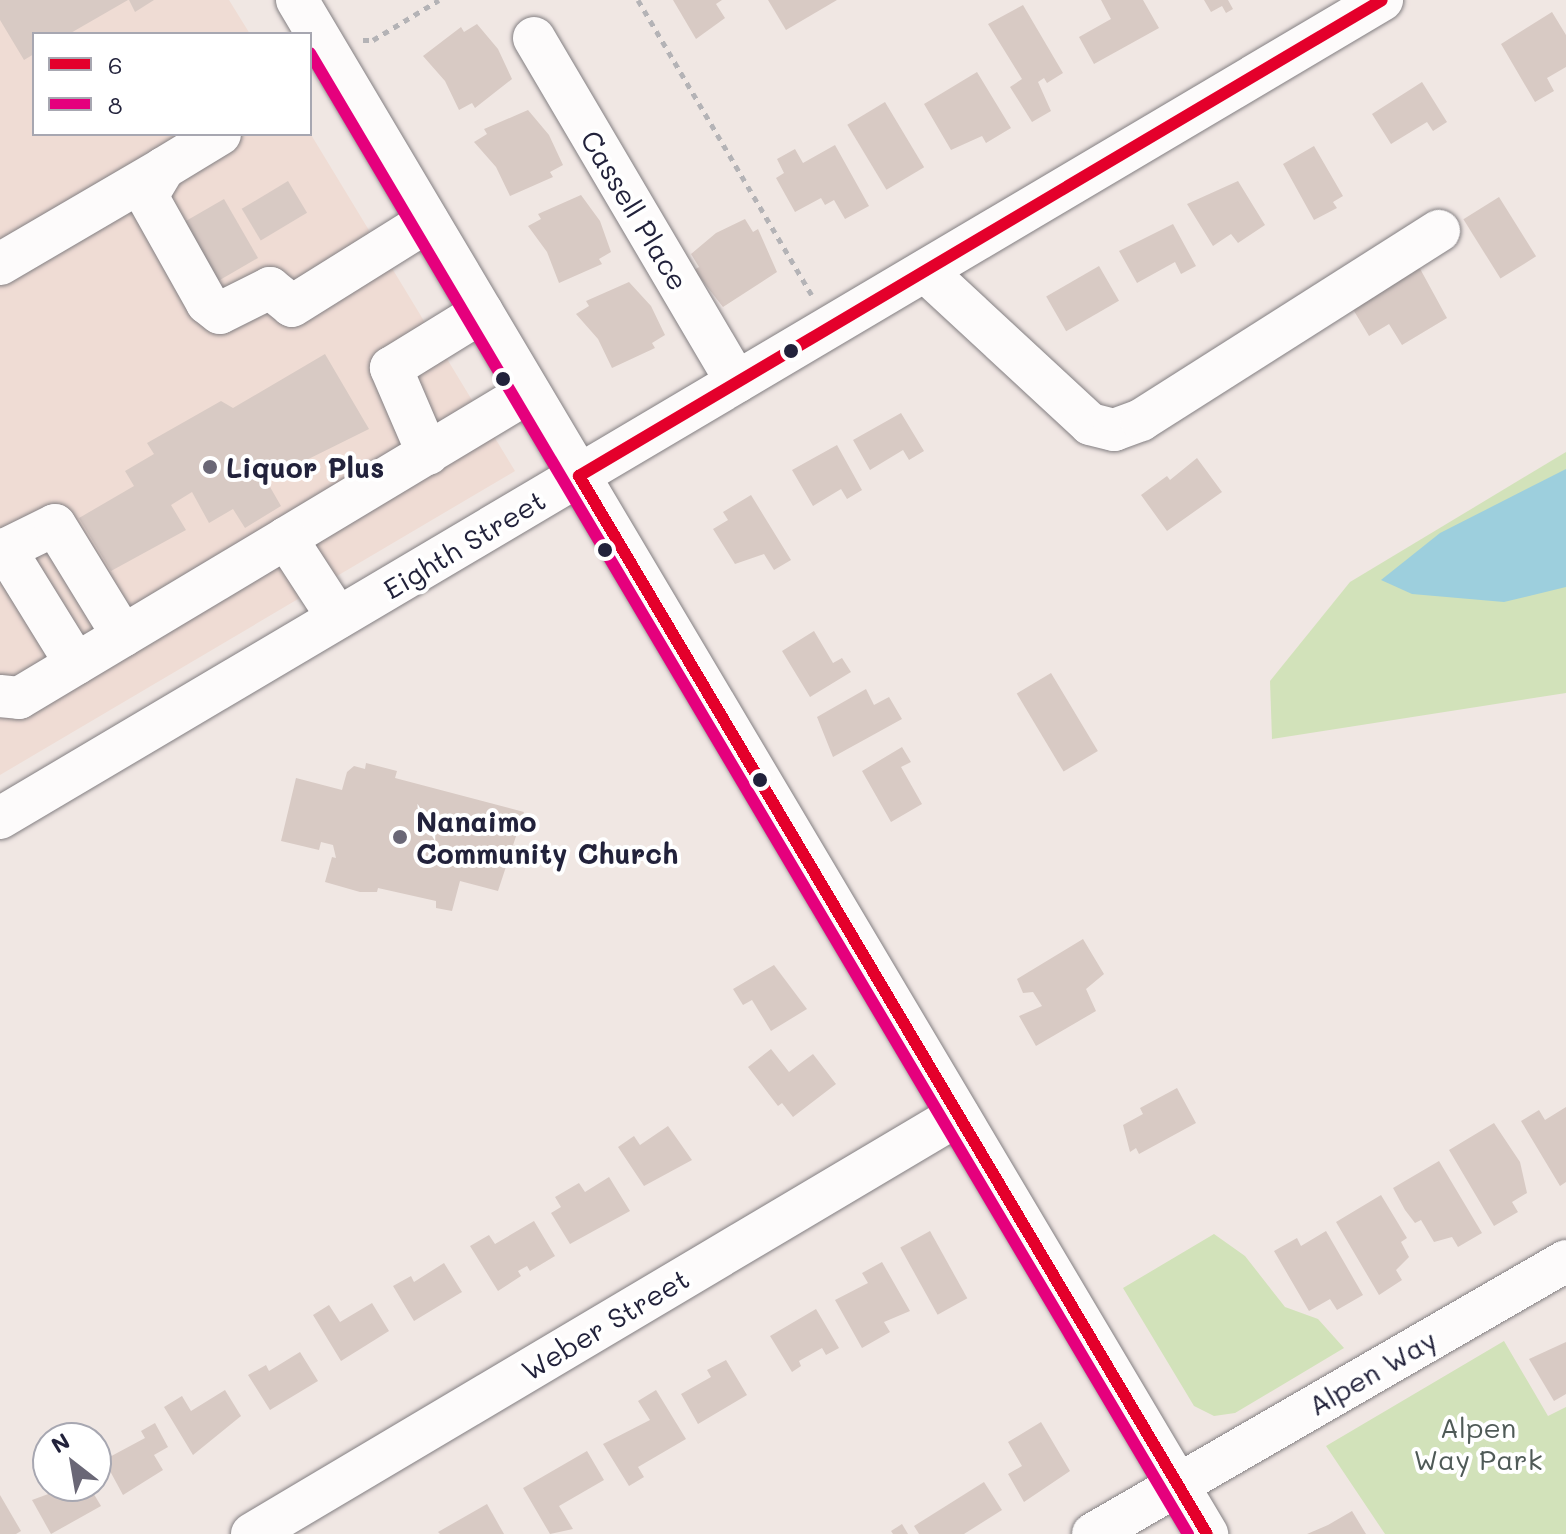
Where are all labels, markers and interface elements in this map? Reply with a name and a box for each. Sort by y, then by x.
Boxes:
legend [32,32,312,136]
text: 6 [108,49,123,80]
text: 8 [108,89,123,120]
street label: Cassell Place [574,124,696,296]
unlabelled marker [783,343,799,359]
unlabelled marker [495,371,511,387]
place label: Liquor Plus [226,450,384,484]
marker: Liquor Plus [201,458,219,476]
street label: Eighth Street [377,483,551,605]
unlabelled marker [597,542,613,558]
unlabelled marker [752,772,768,788]
place label: Nanaimo Community Church [416,804,678,870]
marker: Nanaimo Community Church [391,828,409,846]
street label: Weber Street [515,1261,695,1387]
street label: Alpen Way [1302,1322,1442,1422]
park label: Alpen Way Park [1413,1410,1543,1476]
north arrow [32,1422,112,1502]
text: N [46,1426,75,1459]

